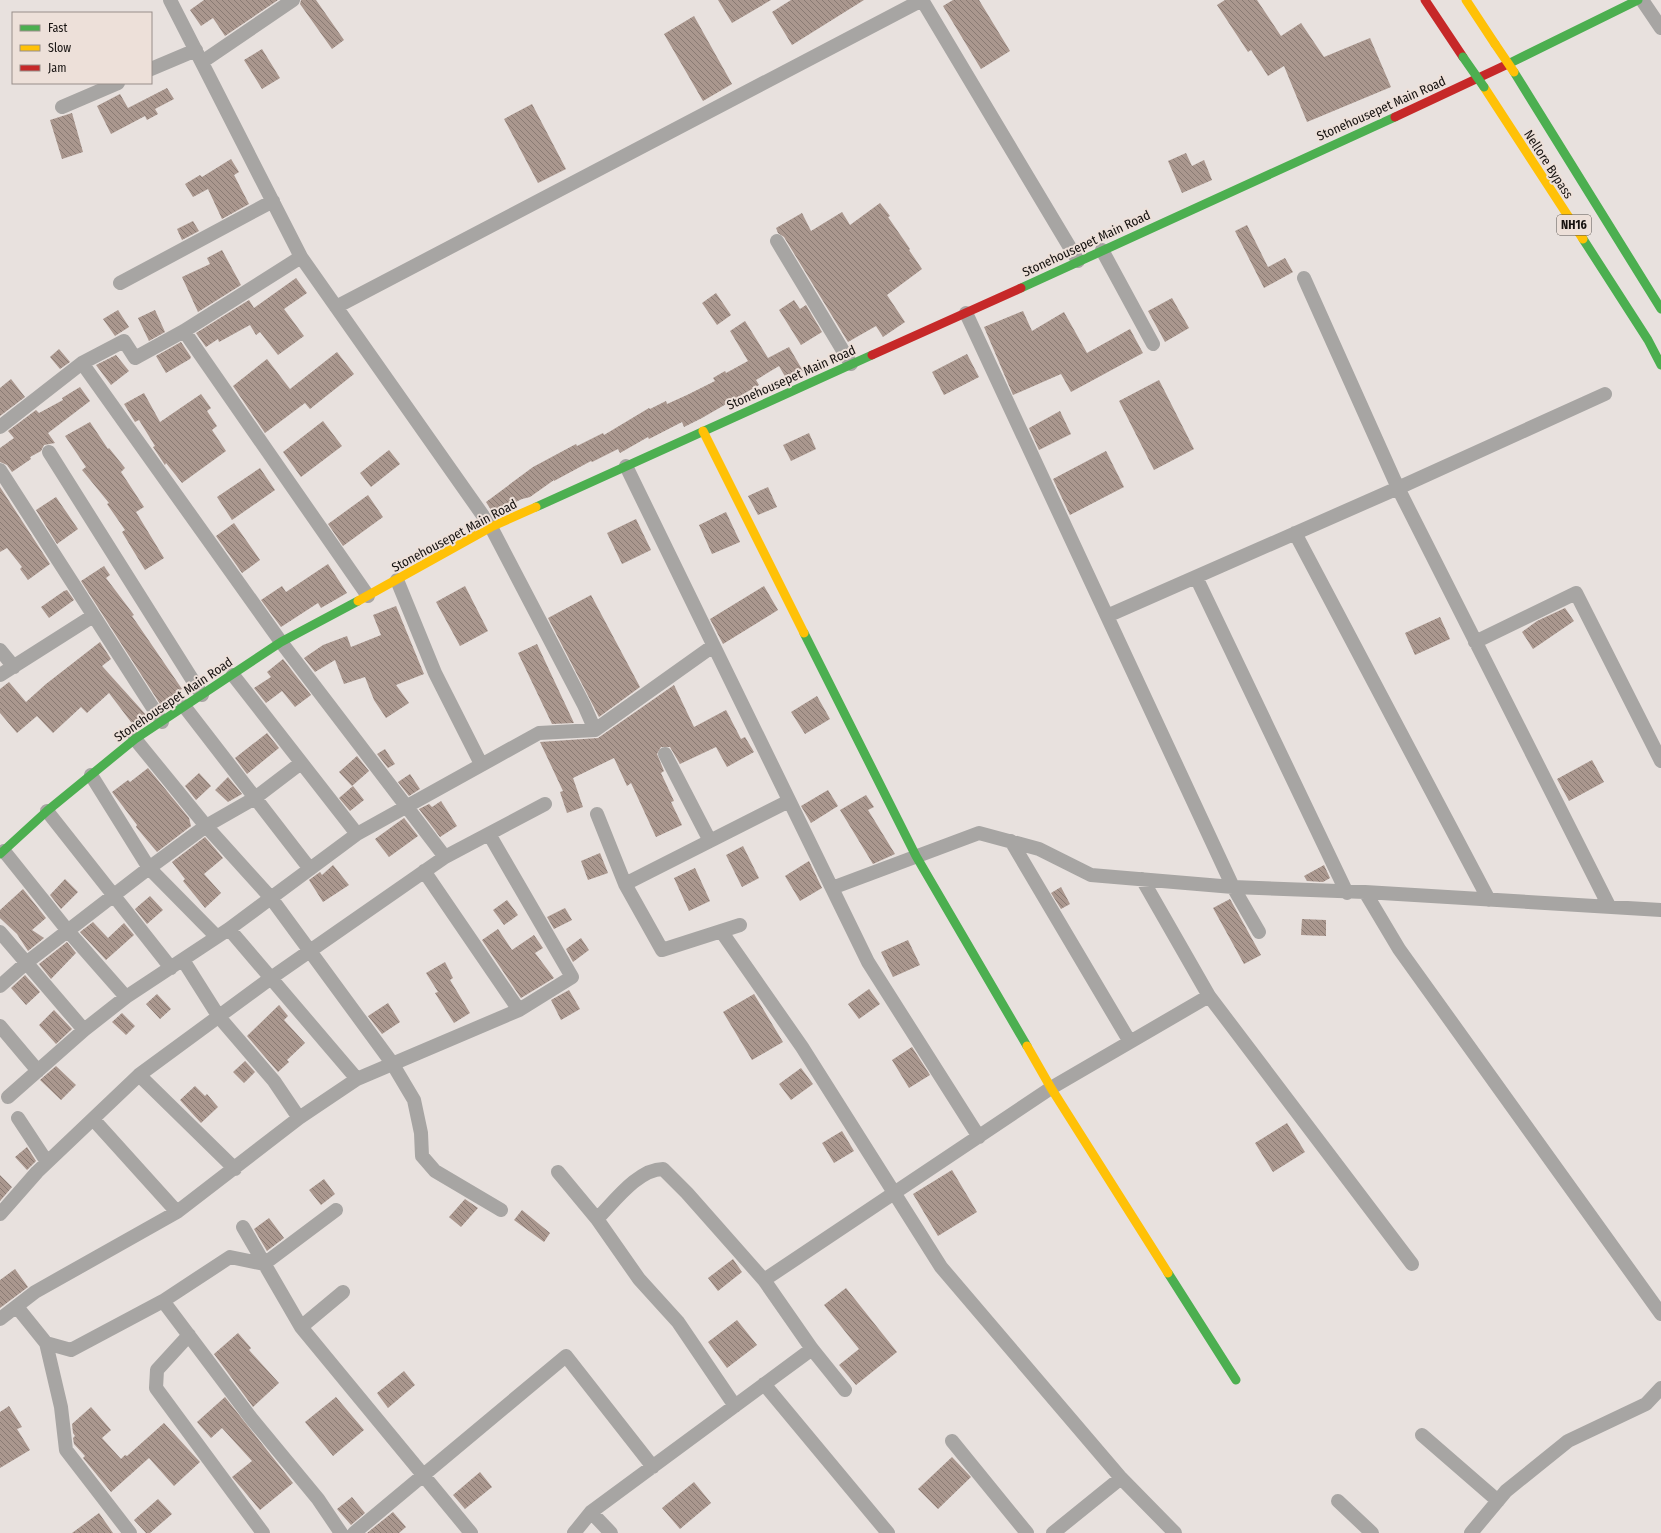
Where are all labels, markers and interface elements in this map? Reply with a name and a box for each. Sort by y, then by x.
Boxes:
legend [12,12,152,84]
text: Fast [48,21,67,35]
text: Slow [48,41,71,55]
text: Jam [48,61,66,75]
street label: Stonehousepet Main Road [1314,73,1448,144]
street label: Nellore Bypass [1521,127,1577,202]
street label: Stonehousepet Main Road [1020,207,1153,280]
road number: NH16 [1557,215,1591,235]
street label: Stonehousepet Main Road [724,342,858,413]
street label: Stonehousepet Main Road [389,496,519,575]
street label: Stonehousepet Main Road [111,654,235,745]

